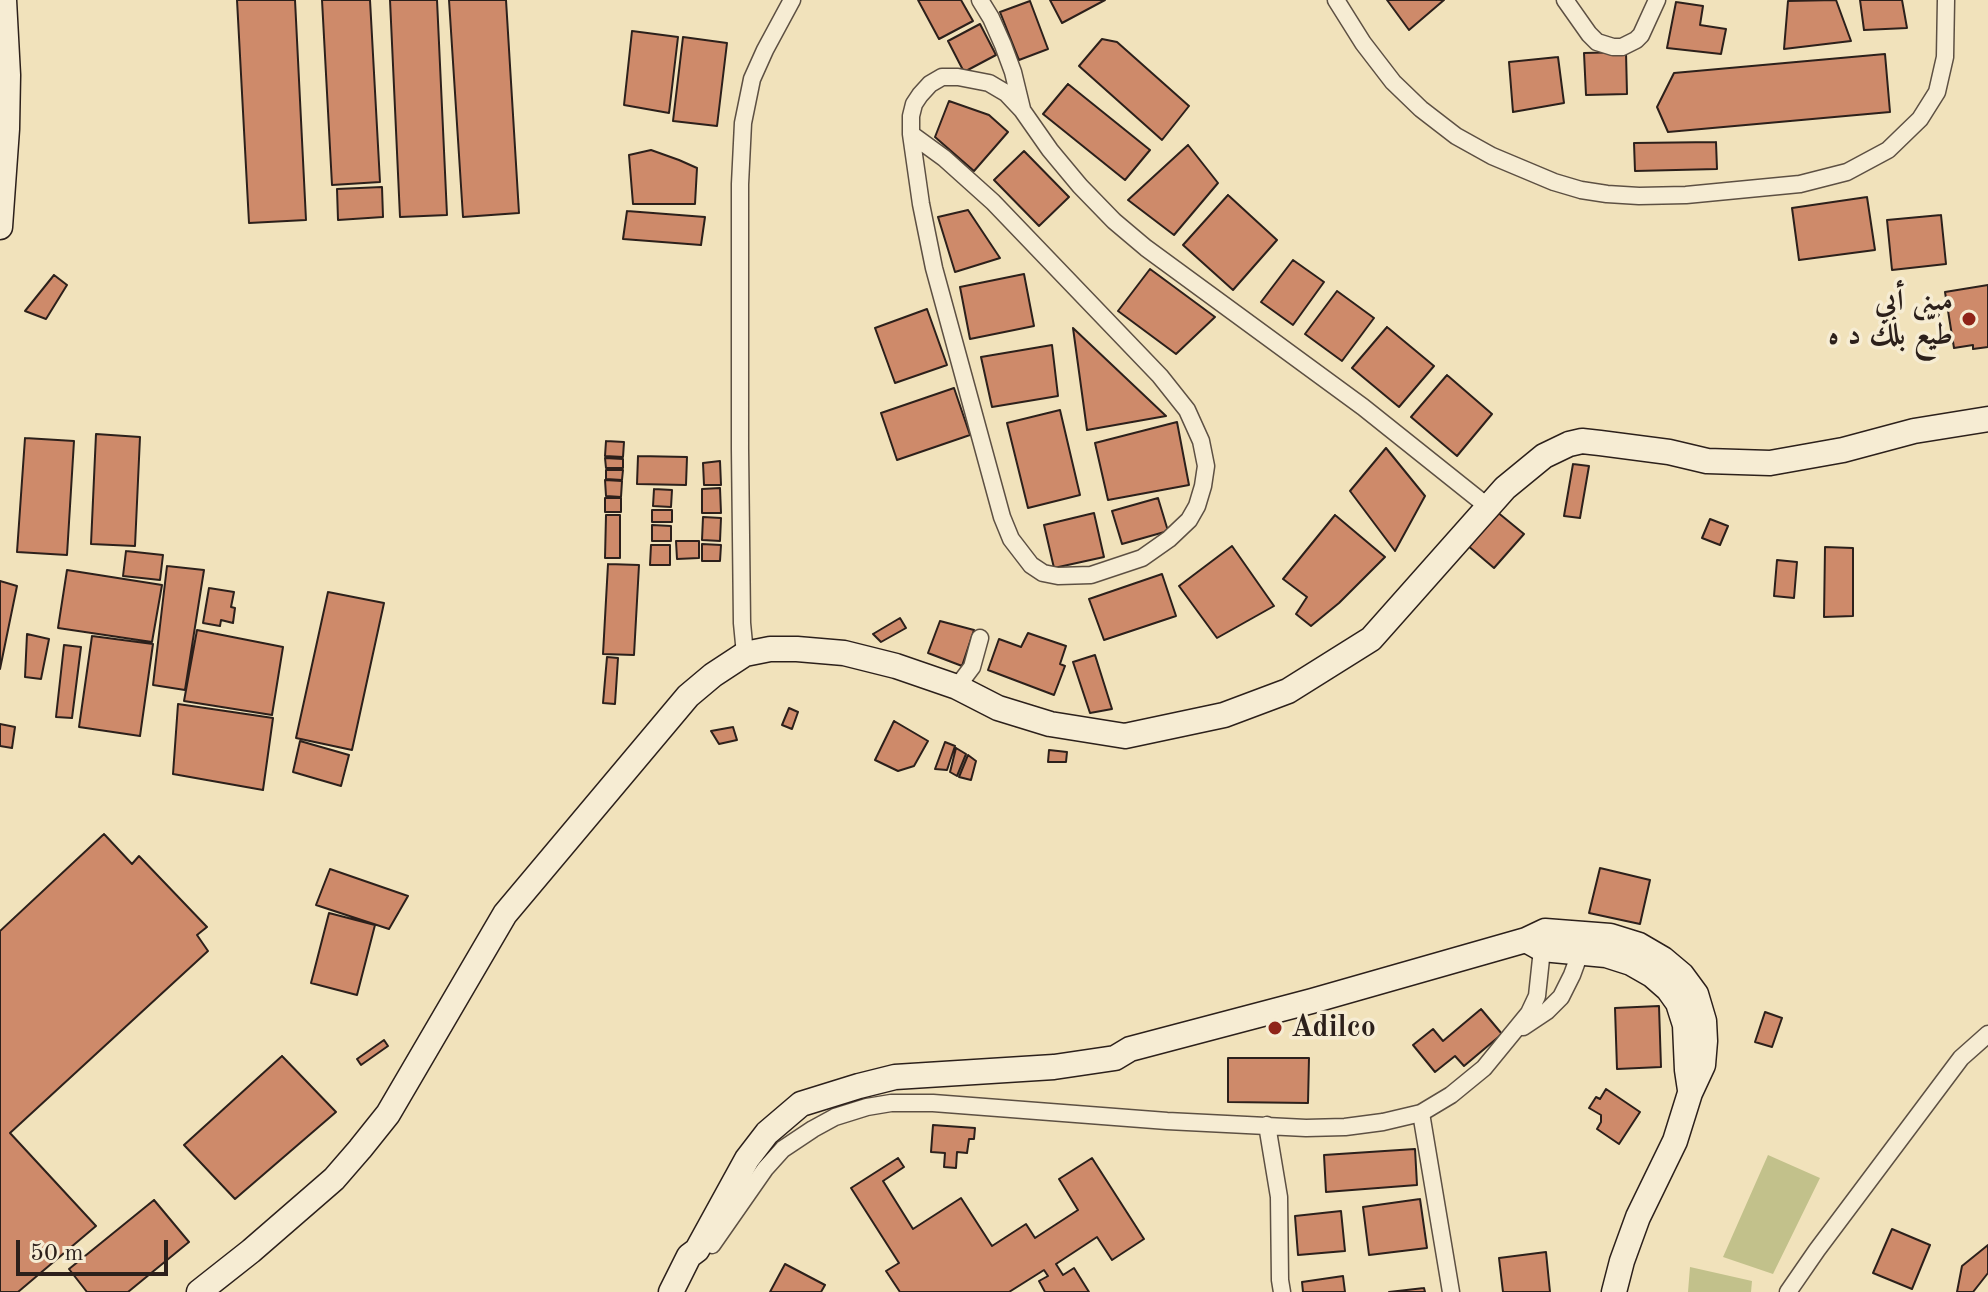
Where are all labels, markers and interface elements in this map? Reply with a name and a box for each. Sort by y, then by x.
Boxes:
place label: مبنى أبي طيّع بلك د ه [1828,284,1953,354]
marker: مبنى أبي طيّع بلك د ه [1960,310,1978,328]
place label: Adilco [1291,1010,1376,1046]
marker: Adilco [1266,1019,1284,1037]
scale bar [20,1224,172,1274]
text: 50 m [30,1242,84,1266]

